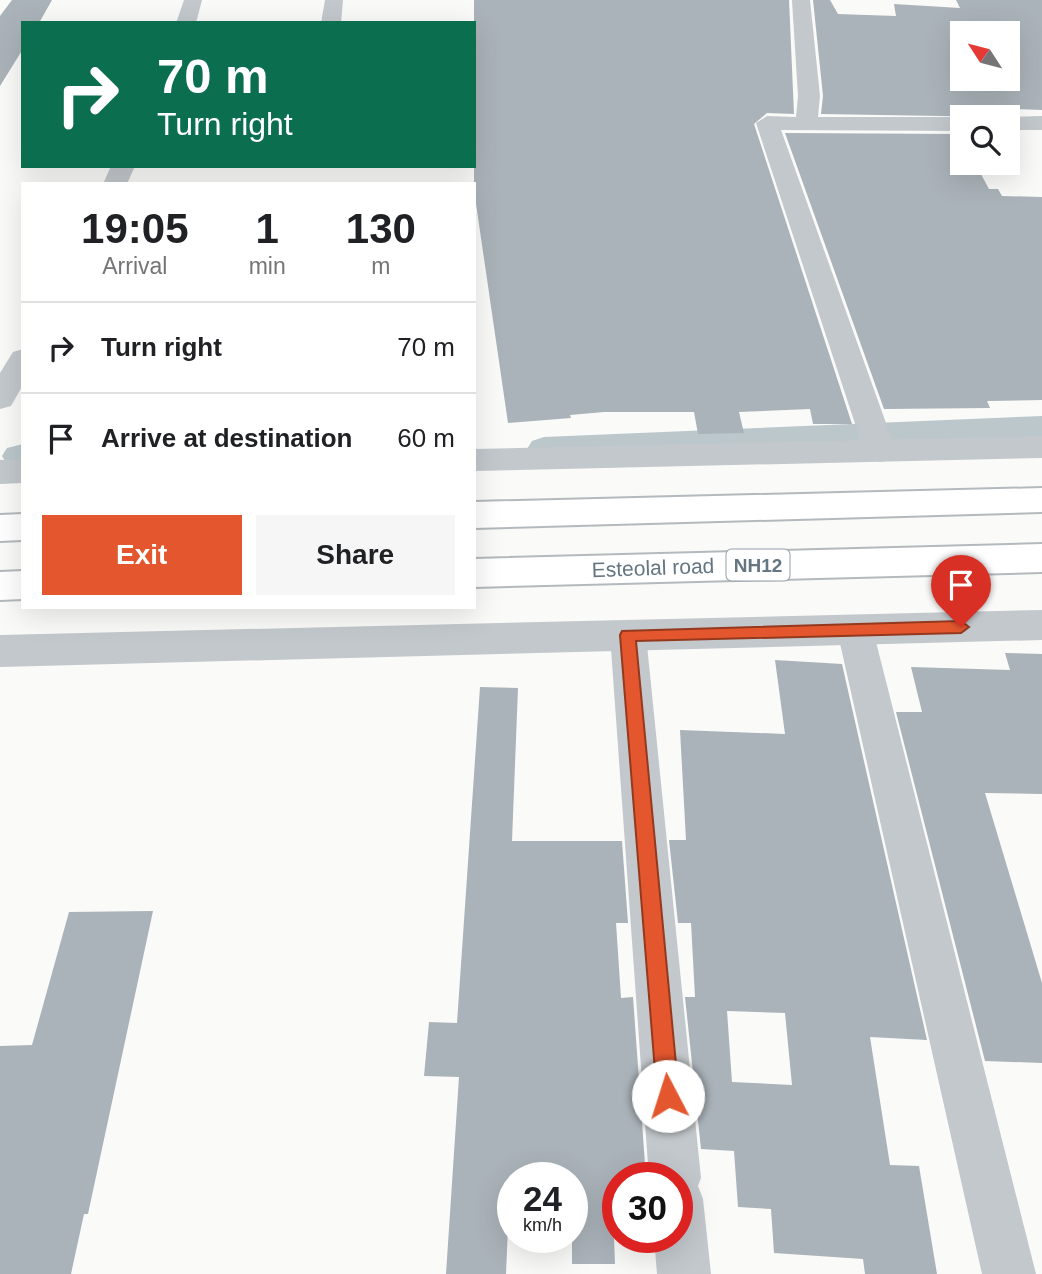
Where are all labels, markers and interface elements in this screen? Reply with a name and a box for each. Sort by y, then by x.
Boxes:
north arrow [950,21,1020,91]
map controls [950,21,1020,175]
icon: right [42,49,133,140]
text: 70 m [157,49,269,103]
button: search [950,105,1020,175]
text: Turn right [157,106,293,142]
text: 19:05 [81,205,189,252]
text: 1 [255,205,279,252]
text: 130 [346,205,416,252]
text: Arrival [102,253,167,279]
text: min [249,253,286,279]
text: m [371,253,390,279]
icon: right [42,329,80,367]
text: Turn right [101,332,222,362]
text: 70 m [397,332,455,362]
icon: arrive [42,420,80,458]
text: Arrive at destination [101,423,352,453]
text: 60 m [397,423,455,453]
button: Exit [42,515,242,595]
button: Share [256,515,455,595]
road number: NH12 [726,550,790,580]
street label: Esteolal road [591,554,715,581]
pin [931,555,991,627]
icon: arrive [942,566,980,604]
position arrow [631,1059,705,1133]
speed limit sign: 30 [602,1162,693,1253]
text: 24 [523,1179,562,1218]
text: km/h [523,1215,562,1235]

